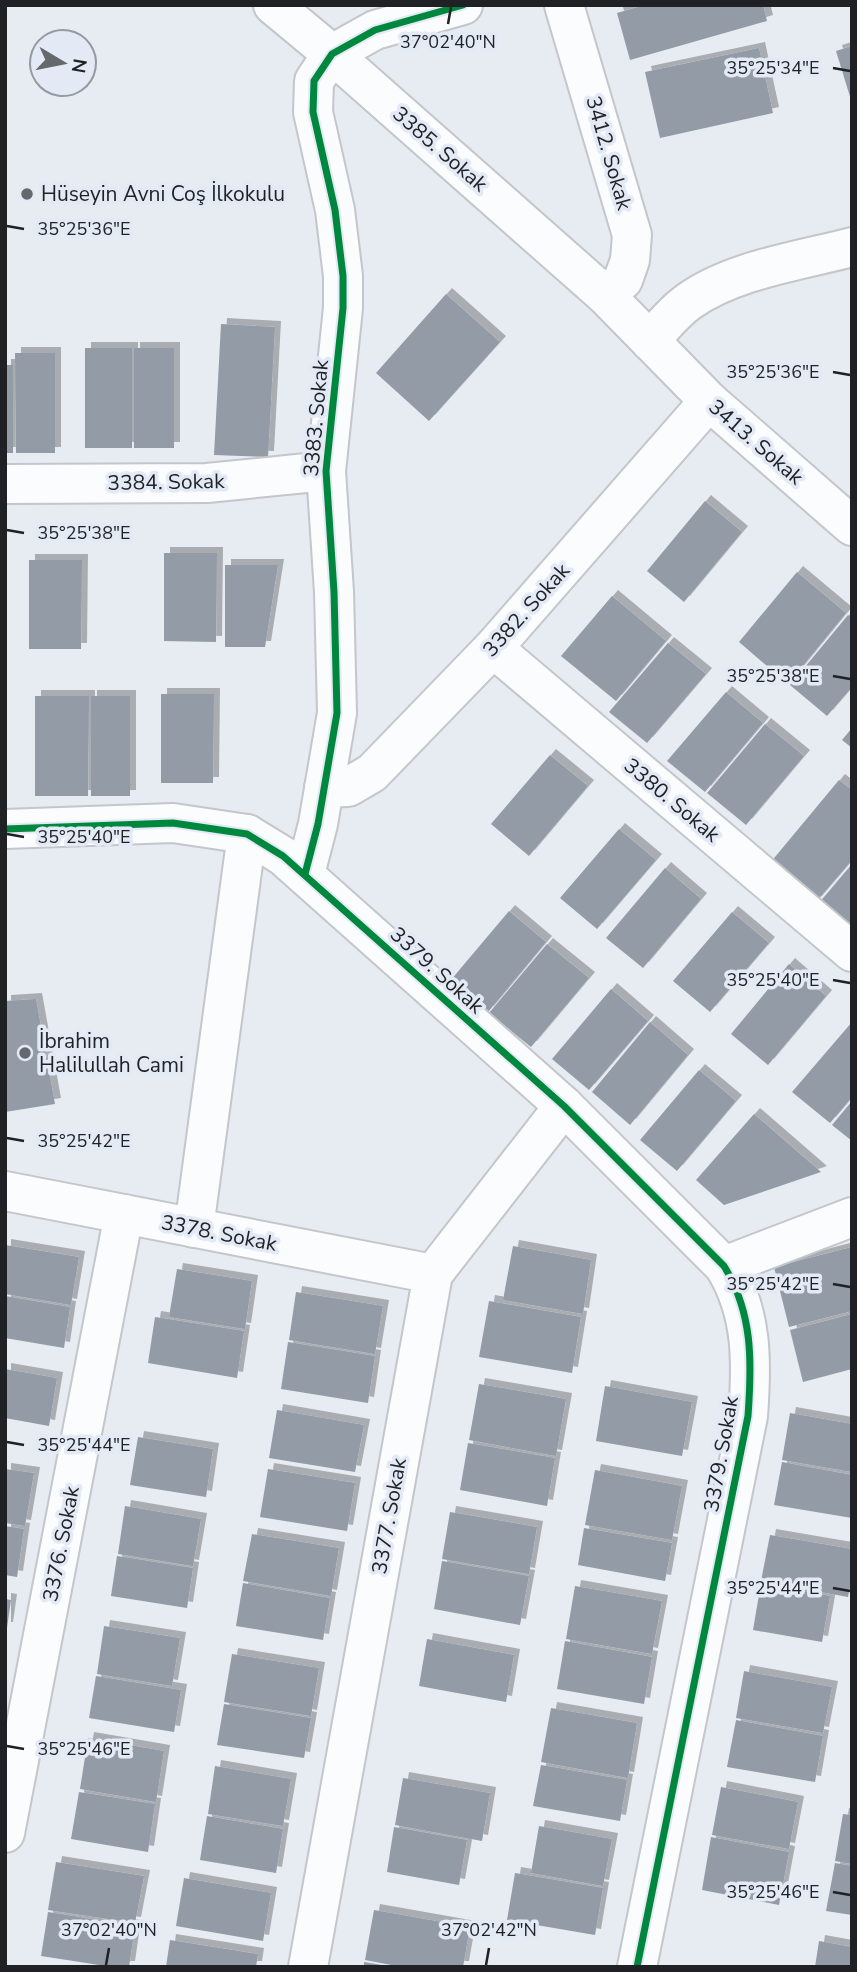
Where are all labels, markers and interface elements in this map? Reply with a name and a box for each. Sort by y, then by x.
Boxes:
north arrow [28,28,98,98]
text: 37°02'40"N [400,30,496,54]
text: 35°25'34"E [727,56,820,80]
text: N [65,57,93,75]
street label: 3412. Sokak [579,93,639,214]
street label: 3385. Sokak [387,100,494,198]
place label: Hüseyin Avni Coş İlkokulu [41,180,285,208]
marker: Hüseyin Avni Coş İlkokulu [19,186,35,202]
text: 35°25'36"E [38,217,131,241]
street label: 3383. Sokak [297,358,335,478]
text: 35°25'36"E [727,360,820,384]
street label: 3413. Sokak [703,393,810,491]
street label: 3384. Sokak [107,467,225,497]
text: 35°25'38"E [38,521,131,545]
street label: 3382. Sokak [476,557,576,663]
text: 35°25'38"E [727,664,820,688]
street label: 3380. Sokak [618,752,726,849]
text: 35°25'40"E [38,825,131,849]
street label: 3379. Sokak [384,920,490,1020]
text: 35°25'40"E [727,968,820,992]
place label: İbrahim Halilullah Cami [39,1027,184,1079]
marker: İbrahim Halilullah Cami [17,1045,33,1061]
text: 35°25'42"E [38,1129,131,1153]
street label: 3378. Sokak [159,1208,280,1258]
text: 35°25'42"E [727,1272,820,1296]
street label: 3379. Sokak [697,1393,745,1514]
text: 35°25'44"E [38,1433,131,1457]
street label: 3377. Sokak [365,1455,413,1576]
street label: 3376. Sokak [36,1483,86,1604]
text: 35°25'44"E [727,1576,820,1600]
text: 35°25'46"E [38,1737,131,1761]
text: 35°25'46"E [727,1880,820,1904]
text: 37°02'40"N [61,1918,157,1942]
text: 37°02'42"N [441,1918,537,1942]

